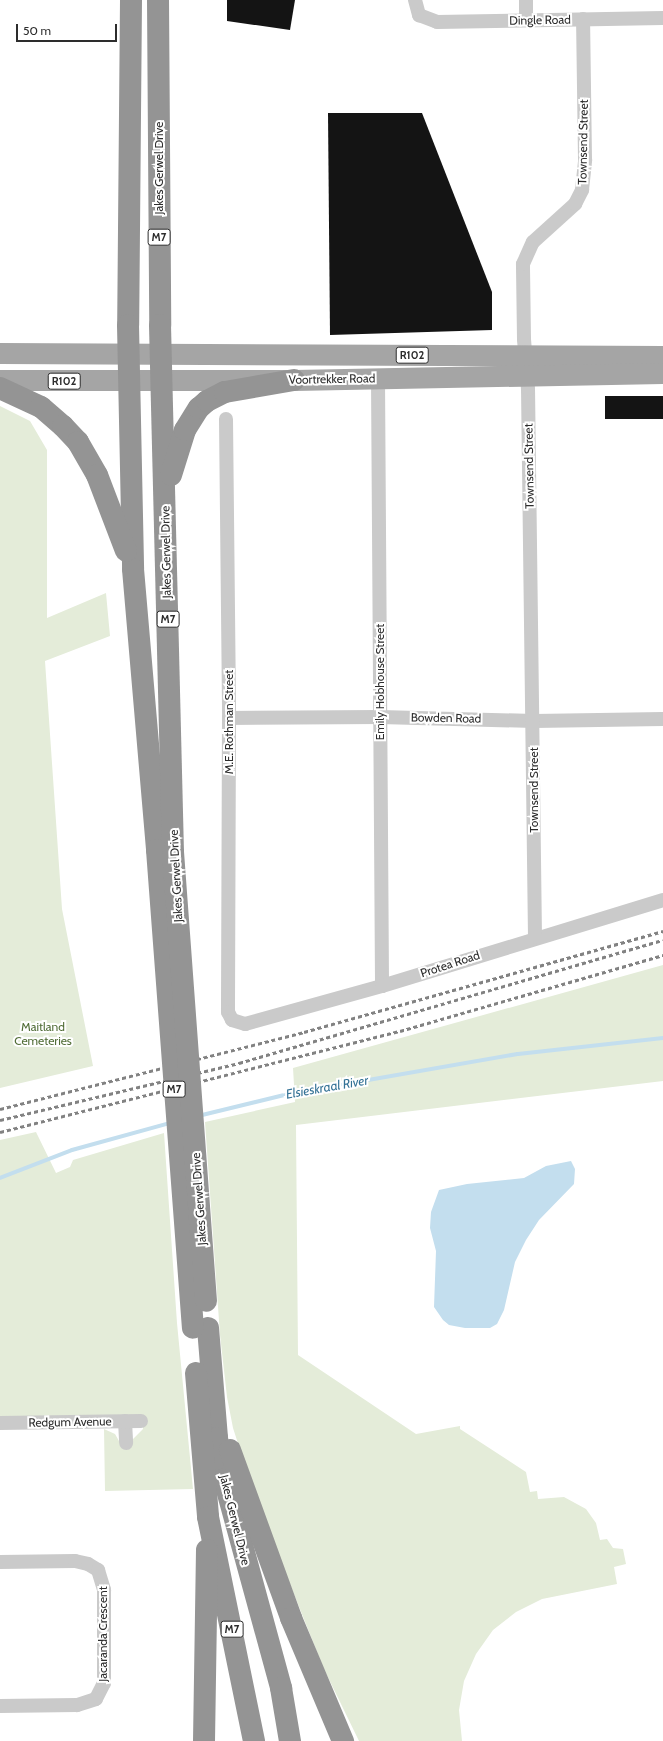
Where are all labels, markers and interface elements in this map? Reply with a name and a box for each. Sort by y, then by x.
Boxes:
street label: Dingle Road [509,12,571,28]
scale bar [18,16,119,42]
text: 50 m [23,23,51,38]
street label: Townsend Street [575,99,591,185]
street label: Jakes Gerwel Drive [152,122,166,214]
road number: M7 [147,228,171,246]
road number: R102 [395,346,429,364]
street label: Voortrekker Road [289,371,375,387]
road number: R102 [47,372,81,390]
street label: Townsend Street [521,423,537,509]
street label: Jakes Gerwel Drive [158,505,174,599]
road number: M7 [156,610,180,628]
street label: Emily Hobhouse Street [373,624,387,740]
street label: M.E. Rothman Street [222,670,236,774]
street label: Bowden Road [411,710,481,726]
street label: Townsend Street [527,747,541,833]
street label: Jakes Gerwel Drive [166,829,186,923]
street label: Protea Road [419,948,481,980]
park label: Maitland Cemeteries [14,1020,72,1048]
water label: Elsieskraal River [285,1072,369,1102]
road number: M7 [162,1080,186,1098]
street label: Jakes Gerwel Drive [189,1152,209,1246]
street label: Redgum Avenue [28,1414,112,1430]
street label: Jakes Gerwel Drive [217,1473,253,1567]
street label: Jacaranda Crescent [96,1586,110,1682]
road number: M7 [220,1620,244,1638]

